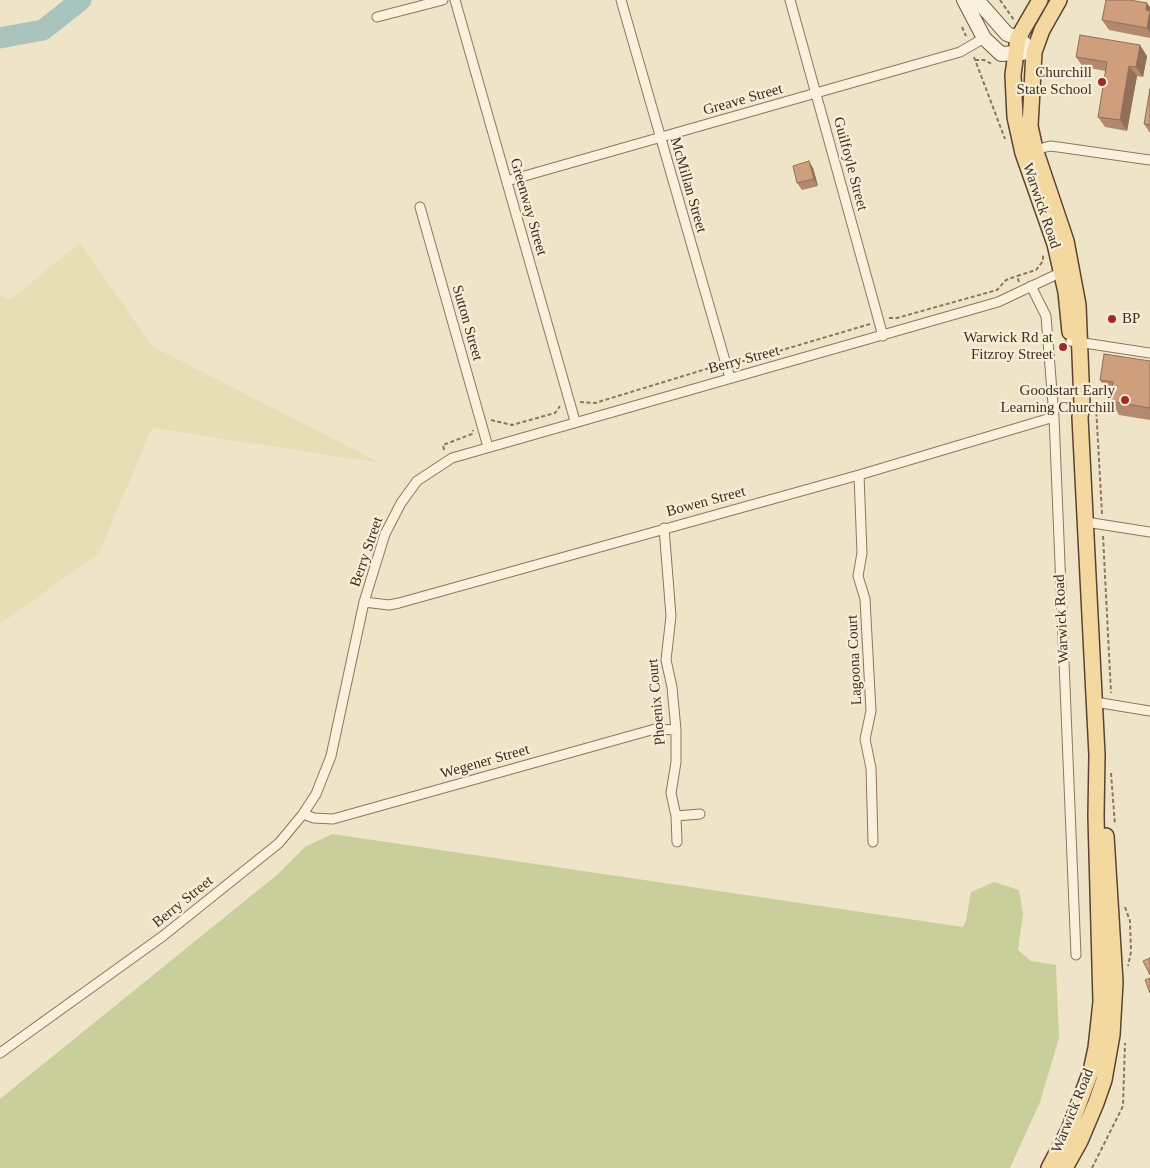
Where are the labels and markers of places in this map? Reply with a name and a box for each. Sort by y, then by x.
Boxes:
place label: Churchill State School [1017,64,1092,99]
marker: Churchill State School [1096,76,1108,88]
place label: BP [1122,310,1140,328]
marker: BP [1106,313,1118,325]
place label: Warwick Rd at Fitzroy Street [963,329,1053,364]
marker: Warwick Rd at Fitzroy Street [1057,341,1069,353]
place label: Goodstart Early Learning Churchill [1000,382,1115,417]
marker: Goodstart Early Learning Churchill [1119,394,1131,406]

